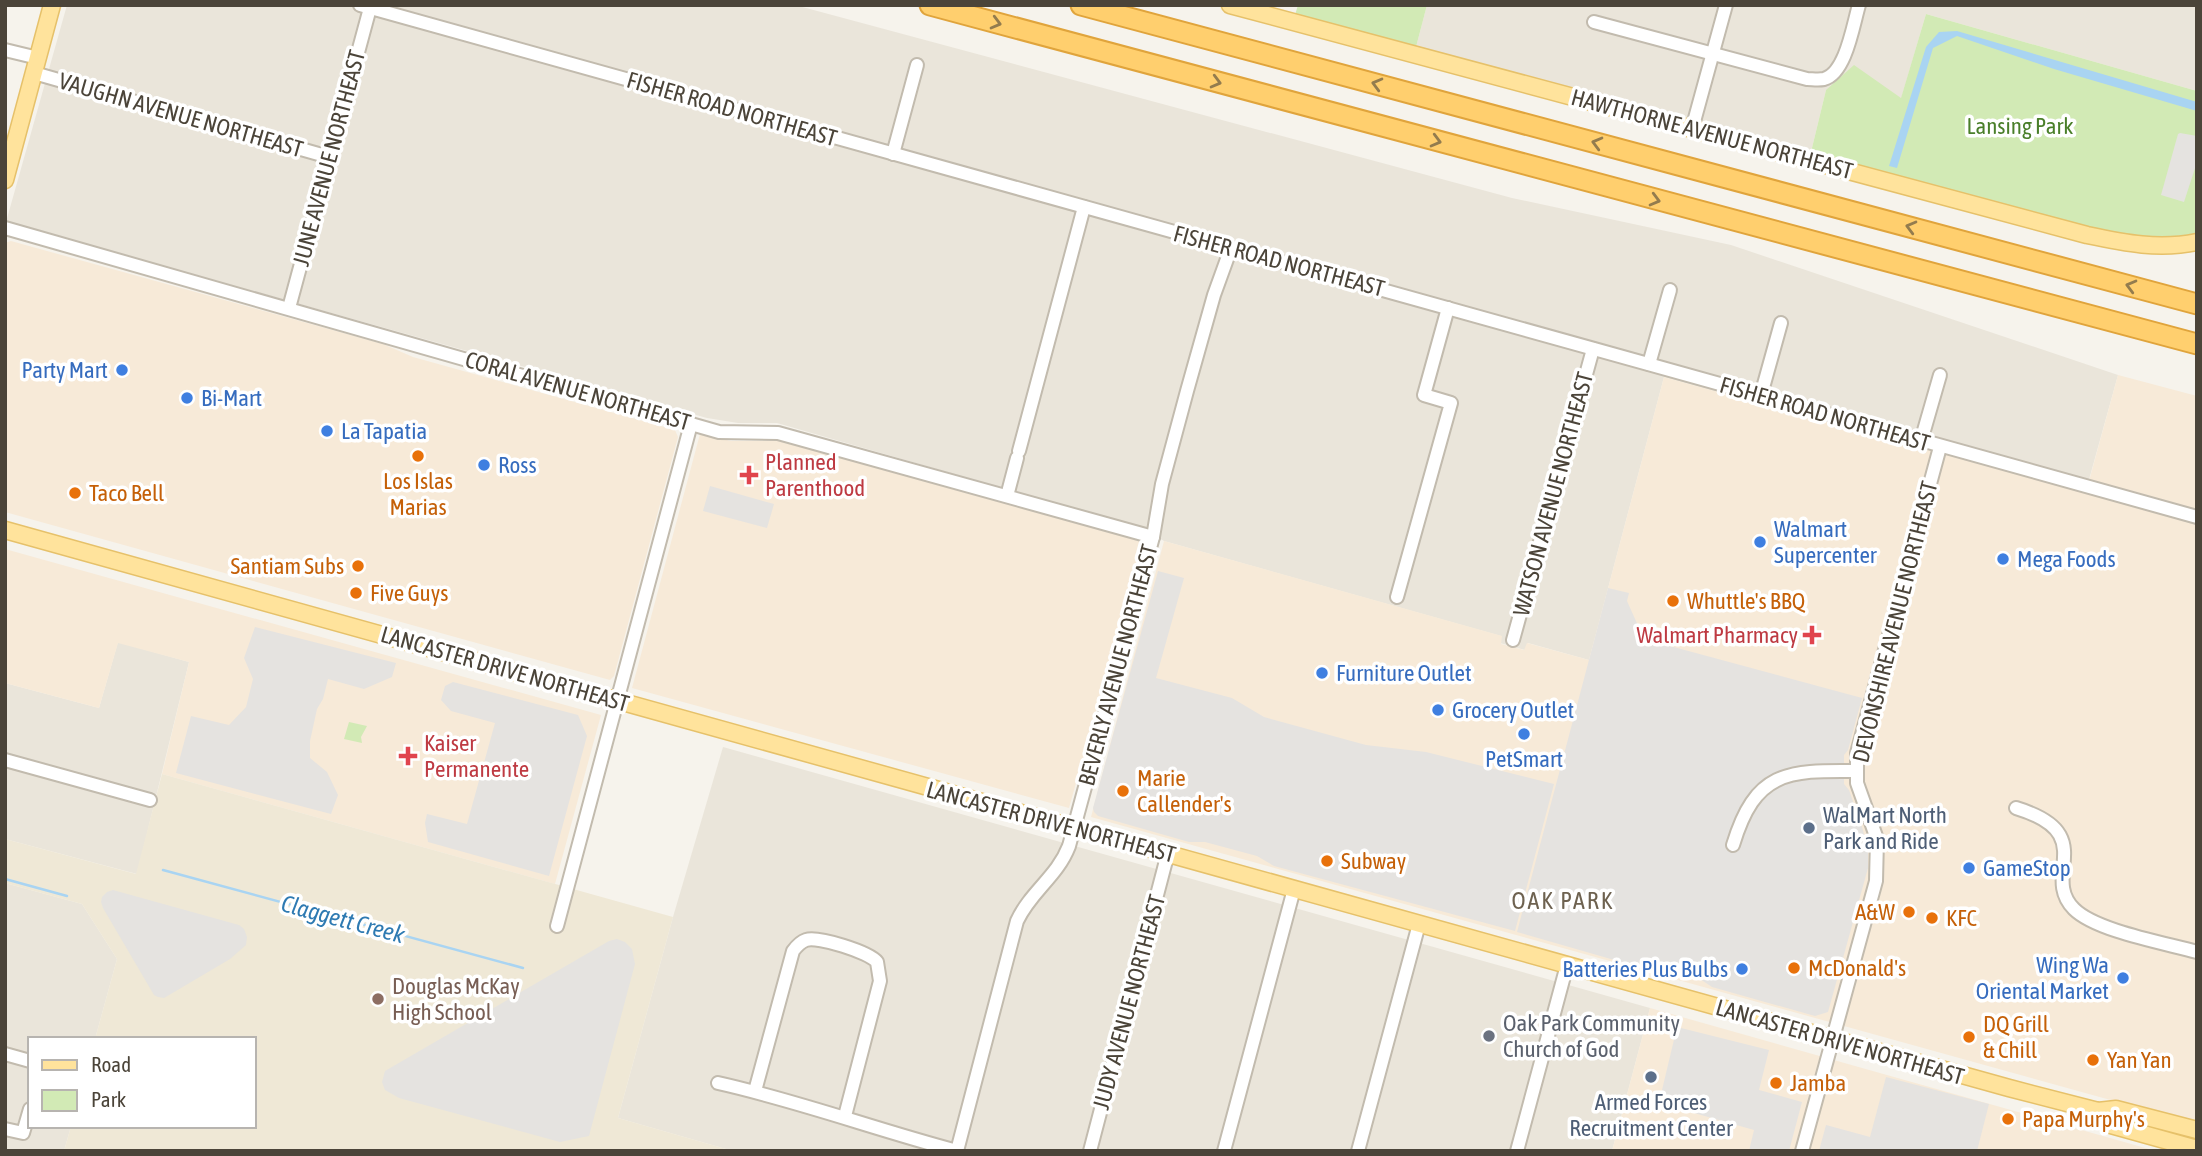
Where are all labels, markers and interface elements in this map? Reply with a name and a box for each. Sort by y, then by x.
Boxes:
one-way arrow [990,15,1002,29]
street label: JUNE AVENUE NORTHEAST [288,47,370,269]
street label: FISHER ROAD NORTHEAST [624,67,840,151]
street label: VAUGHN AVENUE NORTHEAST [56,68,306,162]
one-way arrow [1210,74,1222,88]
one-way arrow [1371,78,1383,92]
street label: HAWTHORNE AVENUE NORTHEAST [1568,84,1856,184]
park label: Lansing Park [1967,113,2073,139]
one-way arrow [1429,133,1441,147]
one-way arrow [1591,137,1603,151]
one-way arrow [1649,191,1661,206]
street label: FISHER ROAD NORTHEAST [1171,220,1387,302]
one-way arrow [1905,221,1917,236]
one-way arrow [2125,280,2137,295]
street label: CORAL AVENUE NORTHEAST [462,346,694,436]
place label: Party Mart [21,357,108,383]
marker: Party Mart [114,362,130,378]
street label: WATSON AVENUE NORTHEAST [1508,369,1598,619]
street label: FISHER ROAD NORTHEAST [1717,372,1933,456]
place label: Bi-Mart [201,385,262,411]
marker: Bi-Mart [179,390,195,406]
place label: La Tapatia [341,418,427,444]
marker: La Tapatia [319,423,335,439]
marker: Los Islas Marias [410,448,426,464]
place label: Planned Parenthood [765,449,865,501]
place label: Ross [498,452,537,478]
marker: Ross [476,457,492,473]
marker: Planned Parenthood [739,465,759,485]
place label: Los Islas Marias [383,468,453,520]
street label: DEVONSHIRE AVENUE NORTHEAST [1847,479,1943,765]
place label: Taco Bell [89,480,164,506]
marker: Taco Bell [67,485,83,501]
place label: Walmart Supercenter [1774,516,1878,568]
marker: Walmart Supercenter [1752,534,1768,550]
street label: BEVERLY AVENUE NORTHEAST [1073,542,1163,788]
place label: Mega Foods [2017,546,2116,572]
marker: Mega Foods [1995,551,2011,567]
place label: Santiam Subs [230,553,344,579]
marker: Santiam Subs [350,558,366,574]
place label: Five Guys [370,580,448,606]
marker: Five Guys [348,585,364,601]
place label: Whuttle's BBQ [1687,588,1806,614]
marker: Whuttle's BBQ [1665,593,1681,609]
street label: LANCASTER DRIVE NORTHEAST [378,621,632,717]
place label: Walmart Pharmacy [1636,622,1798,648]
marker: Walmart Pharmacy [1804,627,1820,643]
place label: Furniture Outlet [1336,660,1472,686]
marker: Furniture Outlet [1314,665,1330,681]
place label: Grocery Outlet [1452,697,1574,723]
marker: Grocery Outlet [1430,702,1446,718]
marker: PetSmart [1516,726,1532,742]
place label: Kaiser Permanente [424,730,529,782]
marker: Kaiser Permanente [398,746,418,766]
place label: PetSmart [1485,746,1563,772]
place label: Marie Callender's [1137,765,1232,817]
street label: LANCASTER DRIVE NORTHEAST [924,776,1178,868]
marker: Marie Callender's [1115,783,1131,799]
place label: WalMart North Park and Ride [1823,802,1947,854]
marker: WalMart North Park and Ride [1801,820,1817,836]
place label: Subway [1341,848,1406,874]
marker: Subway [1319,853,1335,869]
place label: GameStop [1983,855,2071,881]
marker: GameStop [1961,860,1977,876]
district label: OAK PARK [1511,887,1615,914]
water label: Claggett Creek [278,890,408,949]
street label: JUDY AVENUE NORTHEAST [1088,892,1170,1112]
place label: A&W [1855,899,1895,925]
marker: A&W [1901,904,1917,920]
place label: KFC [1946,905,1977,931]
marker: KFC [1924,910,1940,926]
place label: Wing Wa Oriental Market [1976,952,2109,1004]
place label: McDonald's [1808,955,1906,981]
place label: Batteries Plus Bulbs [1562,956,1728,982]
marker: McDonald's [1786,960,1802,976]
marker: Batteries Plus Bulbs [1734,961,1750,977]
marker: Wing Wa Oriental Market [2115,970,2131,986]
place label: Douglas McKay High School [392,973,520,1025]
marker: Douglas McKay High School [370,991,386,1007]
street label: LANCASTER DRIVE NORTHEAST [1713,994,1967,1090]
place label: Oak Park Community Church of God [1503,1010,1680,1062]
place label: DQ Grill & Chill [1983,1011,2049,1063]
marker: Oak Park Community Church of God [1481,1028,1497,1044]
marker: DQ Grill & Chill [1961,1029,1977,1045]
legend [28,1037,256,1128]
place label: Yan Yan [2107,1047,2172,1073]
text: Road [91,1052,131,1076]
marker: Yan Yan [2085,1052,2101,1068]
marker: Armed Forces Recruitment Center [1643,1069,1659,1085]
place label: Jamba [1790,1070,1846,1096]
marker: Jamba [1768,1075,1784,1091]
text: Park [91,1087,126,1111]
place label: Armed Forces Recruitment Center [1569,1089,1734,1141]
place label: Papa Murphy's [2022,1106,2145,1132]
marker: Papa Murphy's [2000,1111,2016,1127]

